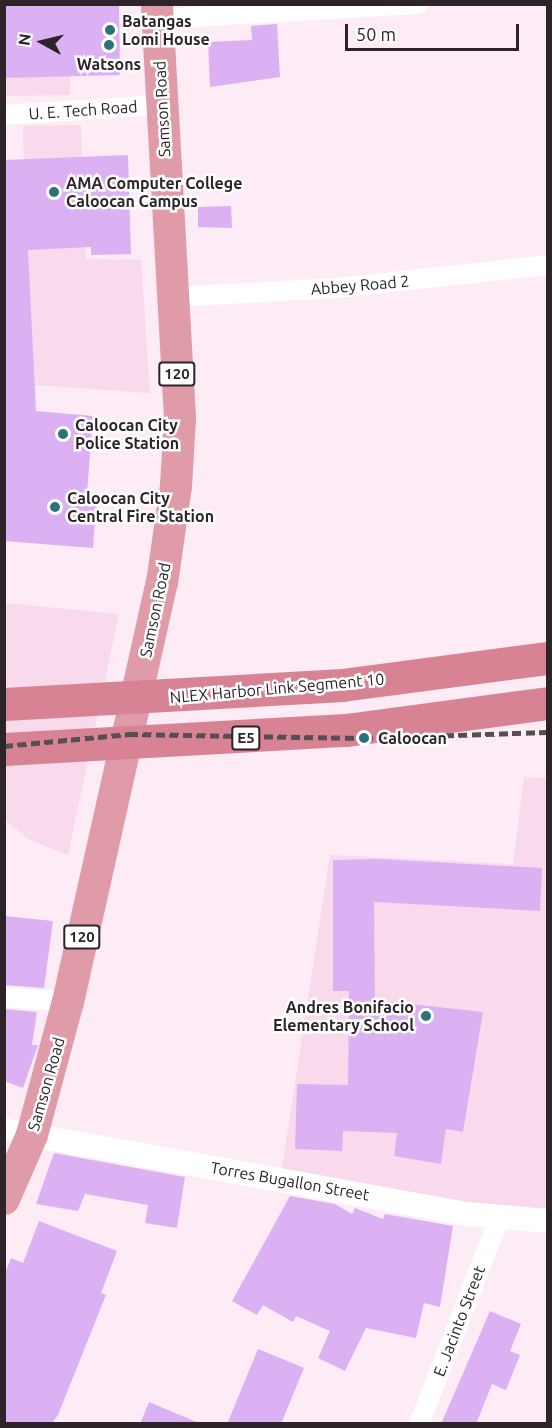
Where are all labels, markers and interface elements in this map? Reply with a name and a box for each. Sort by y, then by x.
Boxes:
place label: Batangas Lomi House [122,11,210,49]
north arrow [12,12,72,72]
scale bar [348,12,522,50]
marker: Batangas Lomi House [103,23,117,37]
text: 50 m [356,24,396,44]
text: N [14,32,34,47]
marker: Watsons [102,38,116,52]
place label: Watsons [77,54,141,74]
street label: Samson Road [150,60,174,158]
street label: U. E. Tech Road [28,97,138,123]
place label: AMA Computer College Caloocan Campus [66,173,242,211]
marker: AMA Computer College Caloocan Campus [47,185,61,199]
street label: Abbey Road 2 [310,271,410,299]
road number: 120 [158,362,196,386]
place label: Caloocan City Police Station [75,415,179,453]
marker: Caloocan City Police Station [56,427,70,441]
place label: Caloocan City Central Fire Station [67,488,214,526]
marker: Caloocan City Central Fire Station [48,500,62,514]
street label: Samson Road [136,561,174,659]
street label: NLEX Harbor Link Segment 10 [169,669,385,707]
road number: E5 [231,726,261,750]
place label: Caloocan [378,728,447,748]
marker: Caloocan [355,729,373,747]
road number: 120 [62,925,101,949]
place label: Andres Bonifacio Elementary School [273,997,414,1035]
marker: Andres Bonifacio Elementary School [419,1009,433,1023]
street label: Samson Road [23,1035,69,1133]
street label: Torres Bugallon Street [209,1158,371,1204]
street label: E. Jacinto Street [429,1263,489,1379]

